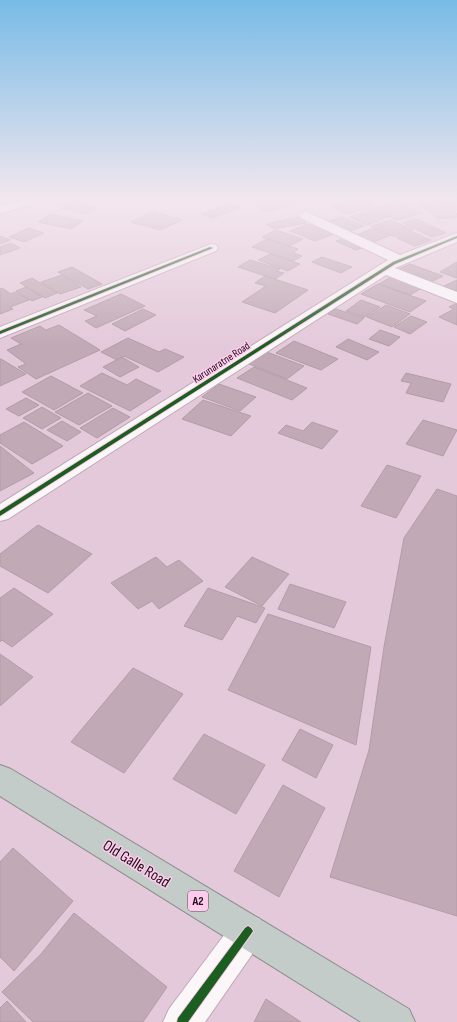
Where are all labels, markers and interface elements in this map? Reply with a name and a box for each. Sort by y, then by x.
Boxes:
street label: Karunaratne Road [190,339,253,386]
street label: Old Galle Road [99,836,173,892]
road number: A2 [188,891,208,911]

